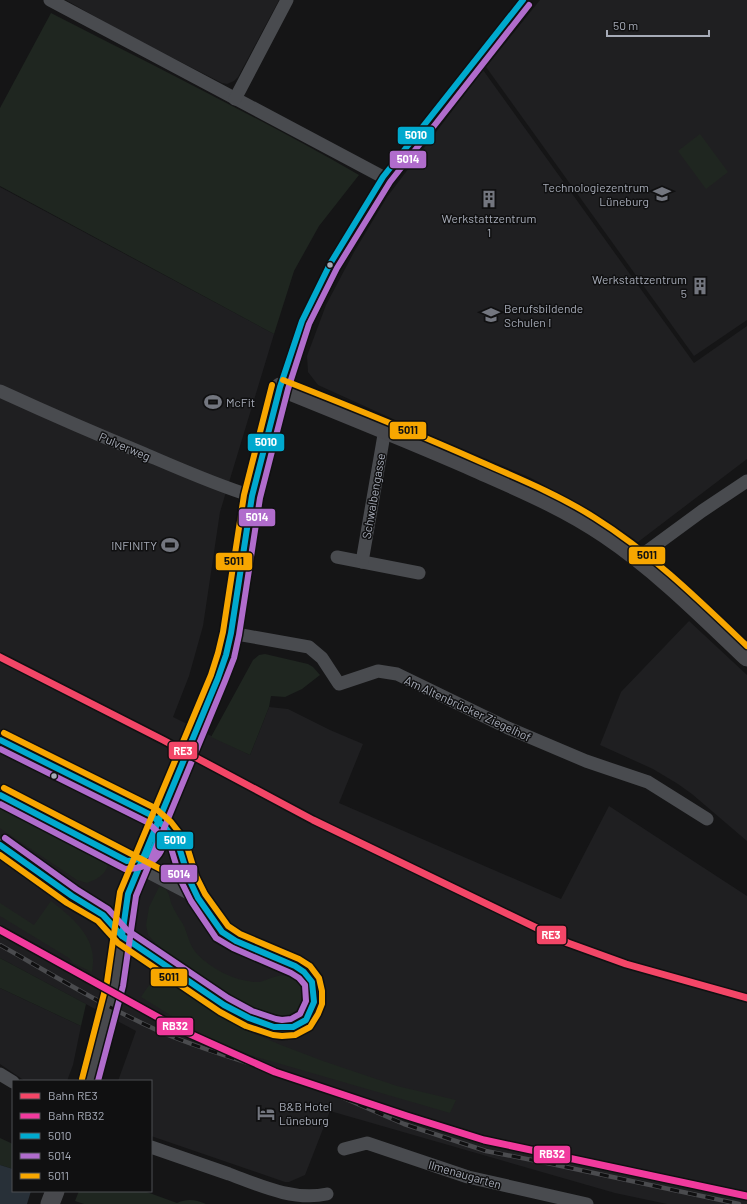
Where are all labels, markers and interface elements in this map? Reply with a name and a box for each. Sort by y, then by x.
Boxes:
scale bar [607,12,709,38]
text: 50 m [613,18,638,32]
line badge: 5010 [397,126,435,145]
text: 5010 [405,128,427,141]
line badge: 5014 [389,150,427,169]
text: 5014 [397,152,420,165]
place label: Technologiezentrum Lüneburg [543,180,649,208]
school or university icon: Technologiezentrum Lüneburg [652,184,672,204]
building icon: Werkstattzentrum 1 [479,189,499,209]
place label: Werkstattzentrum 1 [442,211,537,239]
unlabelled marker [325,260,335,270]
place label: Werkstattzentrum 5 [592,272,687,300]
building icon: Werkstattzentrum 5 [690,276,710,296]
place label: Berufsbildende Schulen I [504,301,583,329]
school or university icon: Berufsbildende Schulen I [481,305,501,325]
sports icon: McFit [203,392,223,412]
place label: McFit [226,395,255,409]
line badge: 5011 [389,421,427,440]
text: 5011 [398,423,418,436]
street label: Pulverweg [97,429,153,463]
line badge: 5010 [247,433,285,452]
text: 5010 [255,435,277,448]
street label: Schwalbengasse [359,452,387,540]
line badge: 5014 [238,508,276,527]
text: 5014 [246,510,269,523]
sports icon: INFINITY [160,535,180,555]
place label: INFINITY [111,538,157,552]
line badge: 5011 [628,546,666,565]
text: 5011 [637,548,657,561]
line badge: 5011 [215,552,253,571]
text: 5011 [224,554,244,567]
street label: Am Altenbrücker Ziegelhof [402,672,534,744]
line badge: RE3 [168,741,198,760]
text: RE3 [173,744,193,757]
unlabelled marker [49,771,59,781]
line badge: 5010 [156,831,194,850]
text: 5010 [164,833,186,846]
line badge: 5014 [160,864,198,883]
text: 5014 [168,867,191,880]
line badge: RE3 [536,925,567,945]
text: RE3 [541,928,561,941]
line badge: 5011 [150,968,188,987]
text: 5011 [159,970,179,983]
line badge: RB32 [156,1017,194,1036]
text: RB32 [162,1019,188,1032]
legend [12,1080,152,1192]
text: Bahn RE3 [48,1088,98,1102]
place label: B&B Hotel Lüneburg [279,1099,332,1127]
hotel icon: B&B Hotel Lüneburg [256,1103,276,1123]
text: Bahn RB32 [48,1108,104,1122]
text: 5010 [48,1128,72,1142]
line badge: RB32 [533,1145,571,1164]
text: RB32 [539,1147,565,1160]
text: 5014 [48,1148,71,1162]
street label: Ilmenaugarten [427,1157,503,1191]
text: 5011 [48,1168,69,1182]

